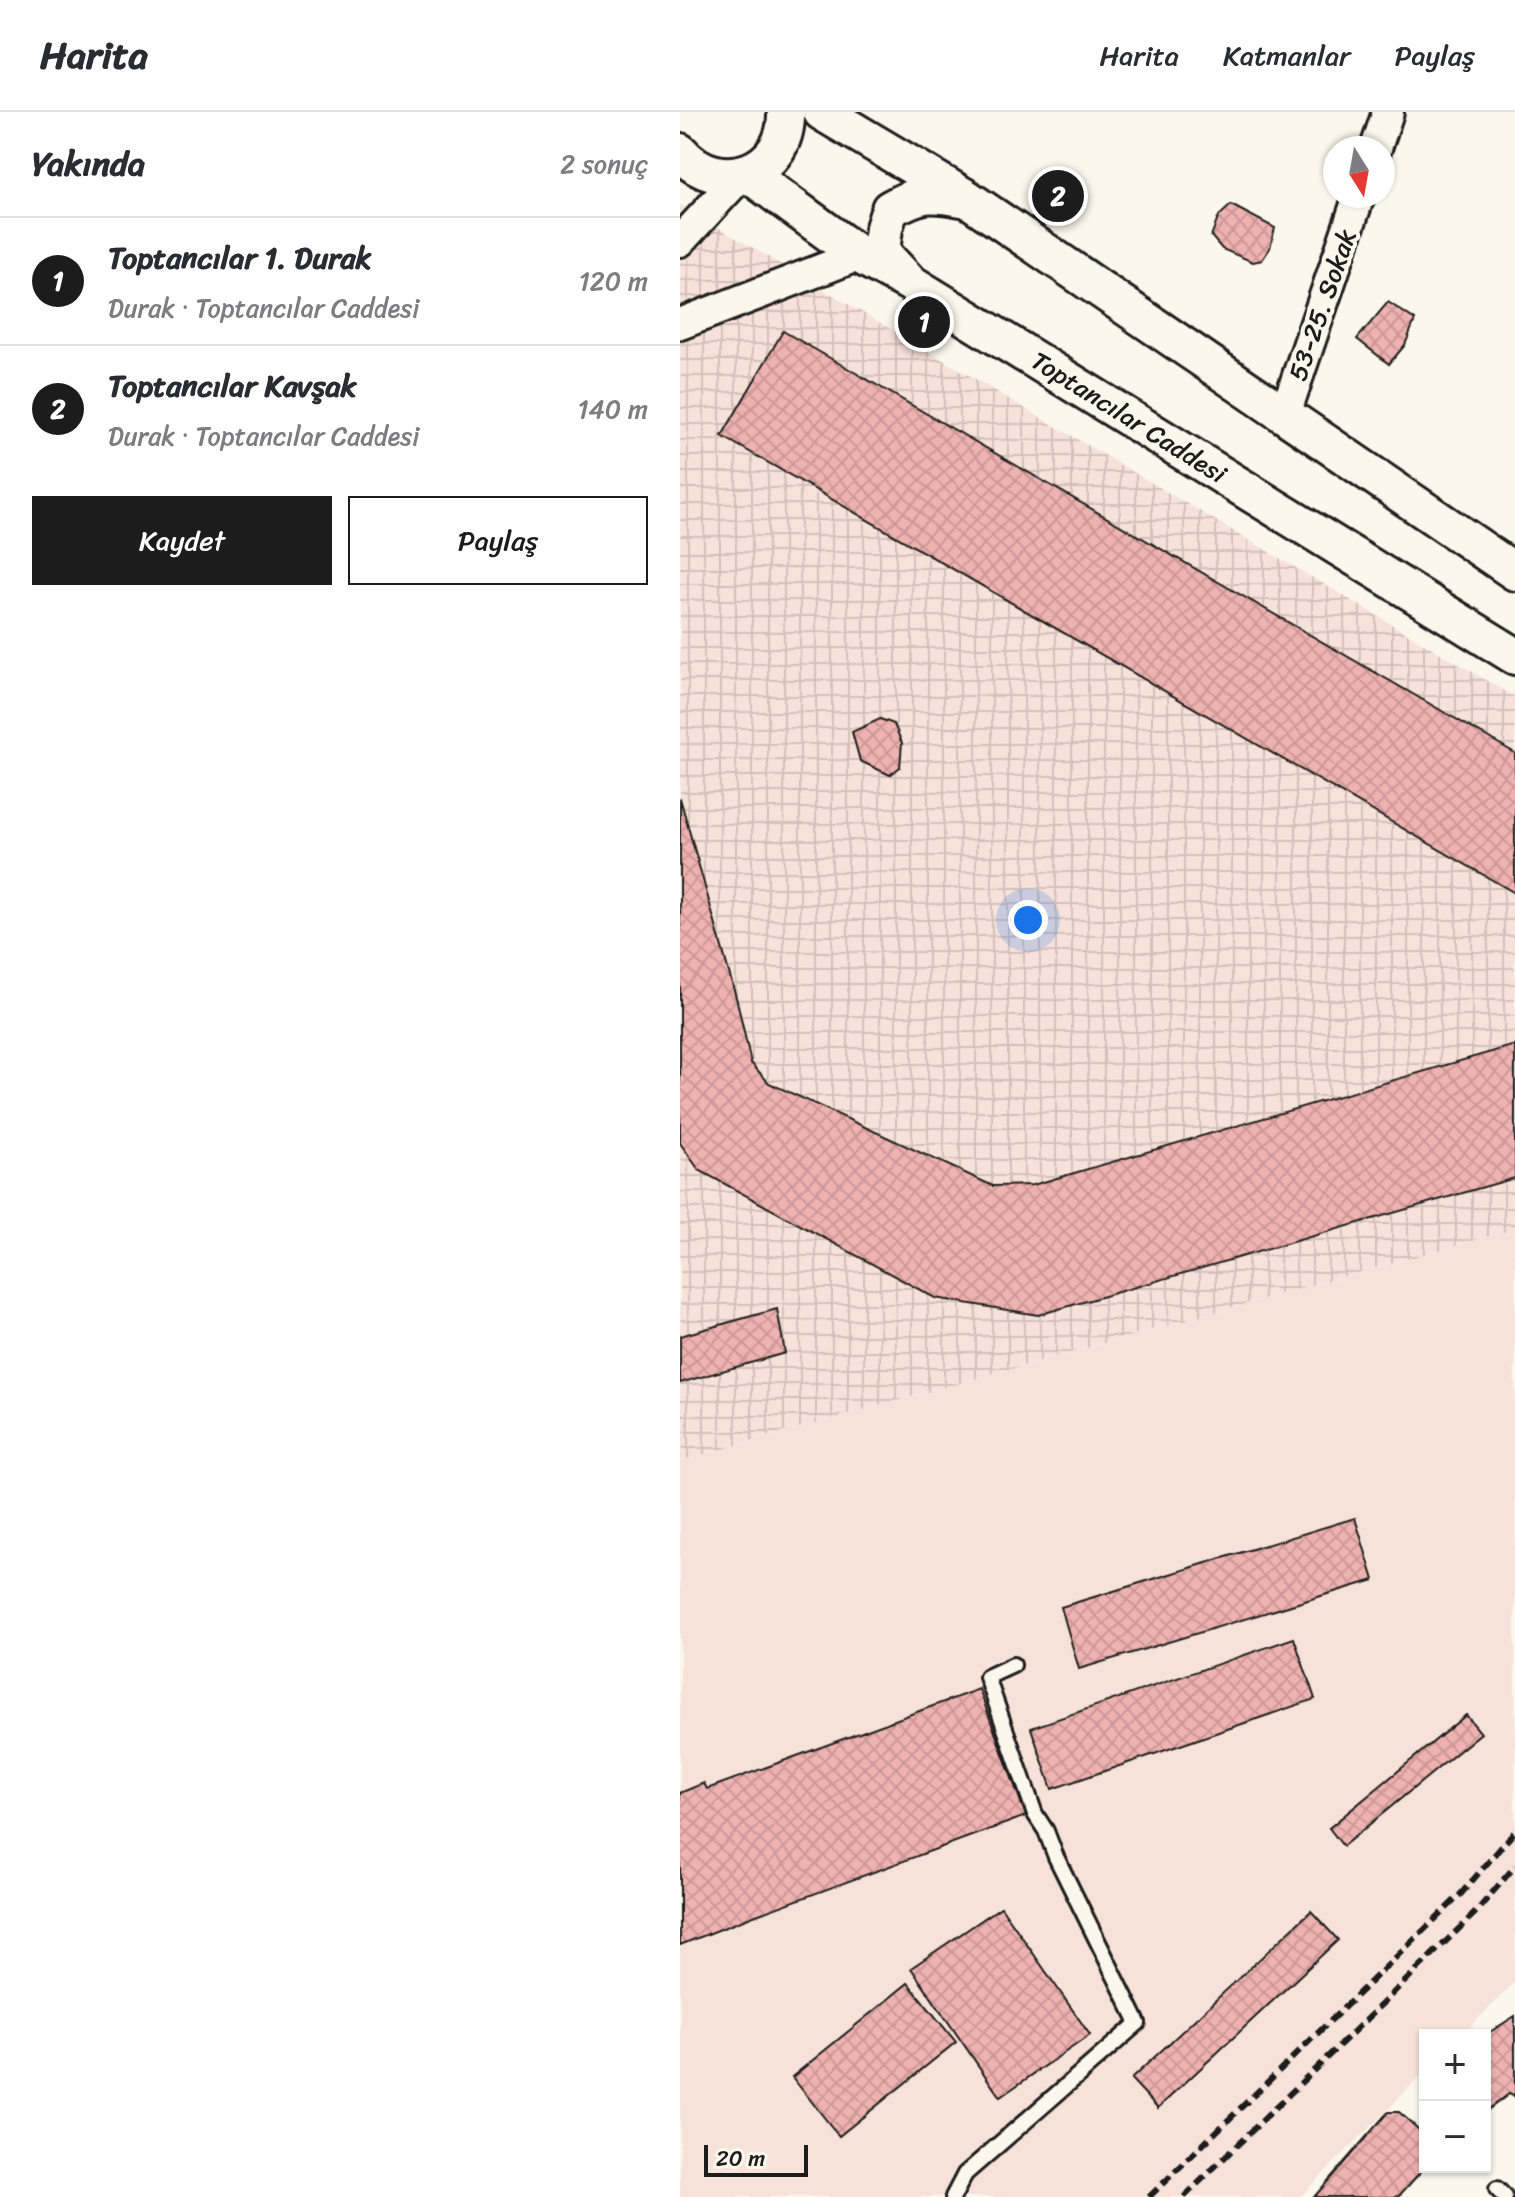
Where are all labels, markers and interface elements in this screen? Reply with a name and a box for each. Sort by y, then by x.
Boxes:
text: Harita [40,22,148,89]
text: Harita [1099,31,1179,80]
text: Katmanlar [1223,31,1350,80]
text: Paylaş [1394,31,1475,80]
text: Yakında [32,134,145,194]
north arrow [1323,136,1395,208]
text: 2 sonuç [560,141,648,187]
pin: 2 [1032,166,1084,226]
street label: 53-25. Sokak [1275,223,1370,387]
text: Toptancılar 1. Durak [108,231,372,285]
text: 1 [52,258,64,304]
text: 120 m [579,258,648,304]
text: Durak · Toptancılar Caddesi [108,285,419,331]
pin: 1 [898,292,950,352]
street label: Toptancılar Caddesi [1022,338,1237,496]
text: Toptancılar Kavşak [108,359,357,413]
text: 2 [50,386,66,432]
text: 140 m [577,386,648,432]
text: Durak · Toptancılar Caddesi [108,413,419,459]
button: Kaydet [32,496,332,585]
button: Paylaş [348,496,648,585]
your location [1008,900,1048,940]
map controls [1419,2029,1491,2173]
button: + [1419,2029,1491,2101]
button: − [1419,2101,1491,2173]
text: 20 m [716,2139,765,2178]
scale bar [704,2141,808,2177]

